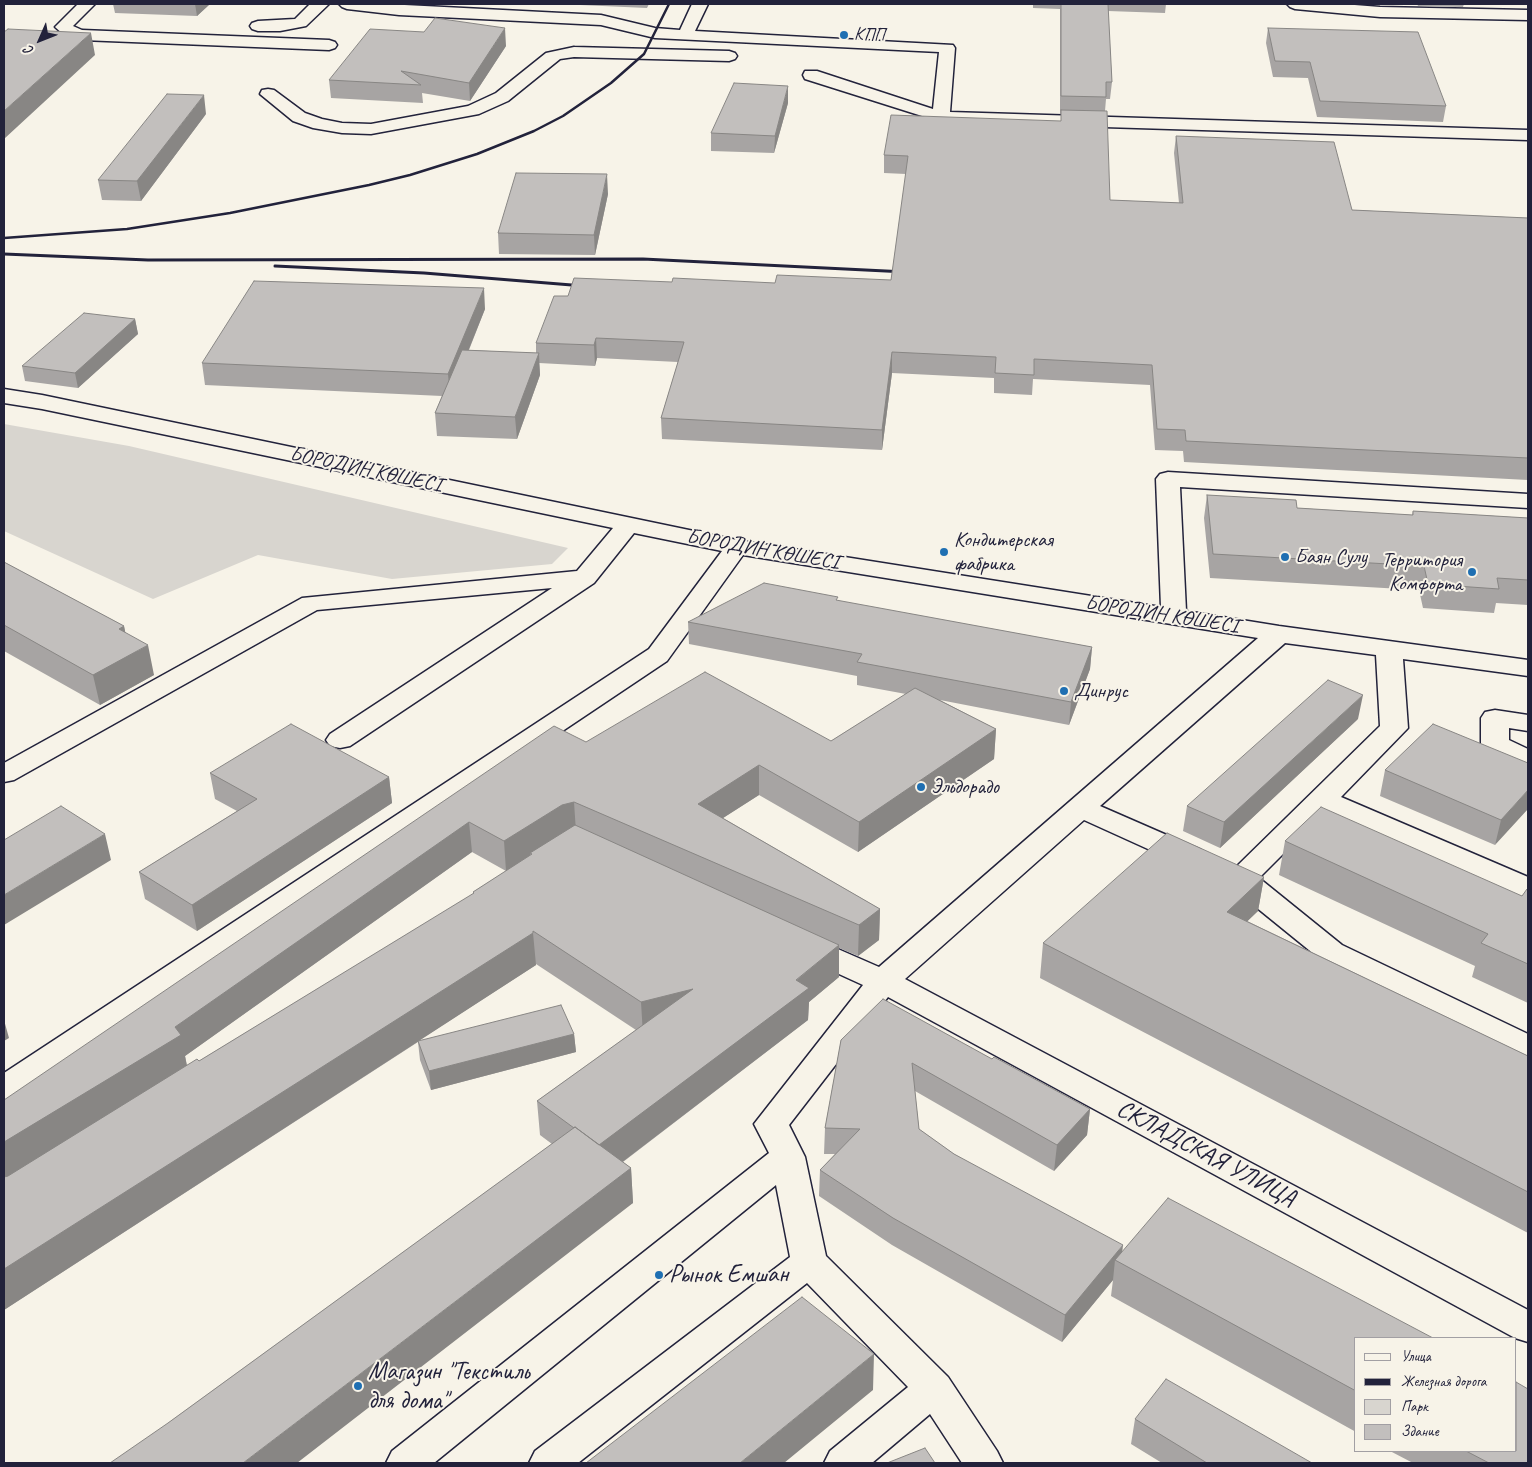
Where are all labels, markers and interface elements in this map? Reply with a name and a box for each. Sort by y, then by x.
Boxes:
north arrow [15,15,65,65]
place label: КПП [854,24,885,46]
marker: КПП [838,29,850,41]
text: С [20,42,37,59]
street label: БОРОДИН КӨШЕСІ [288,442,444,498]
street label: БОРОДИН КӨШЕСІ [685,524,841,576]
place label: Кондитерская фабрика [954,527,1053,577]
place label: Баян Сулу [1295,544,1367,570]
marker: Кондитерская фабрика [938,546,950,558]
place label: Территория Комфорта [1381,547,1462,597]
marker: Баян Сулу [1279,551,1291,563]
marker: Территория Комфорта [1466,566,1478,578]
street label: БОРОДИН КӨШЕСІ [1084,590,1240,640]
place label: Динрус [1074,678,1128,704]
marker: Динрус [1058,685,1070,697]
place label: Эльдорадо [931,774,999,800]
marker: Эльдорадо [915,781,927,793]
street label: СКЛАДСКАЯ УЛИЦА [1111,1094,1301,1214]
place label: Рынок Емшан [669,1260,788,1290]
marker: Рынок Емшан [653,1269,665,1281]
legend [1354,1337,1517,1452]
text: Улица [1401,1347,1431,1366]
place label: Магазин "Текстиль для дома" [368,1357,529,1416]
text: Железная дорога [1401,1372,1486,1391]
marker: Магазин "Текстиль для дома" [352,1380,364,1392]
text: Парк [1401,1397,1428,1416]
text: Здание [1401,1422,1439,1441]

